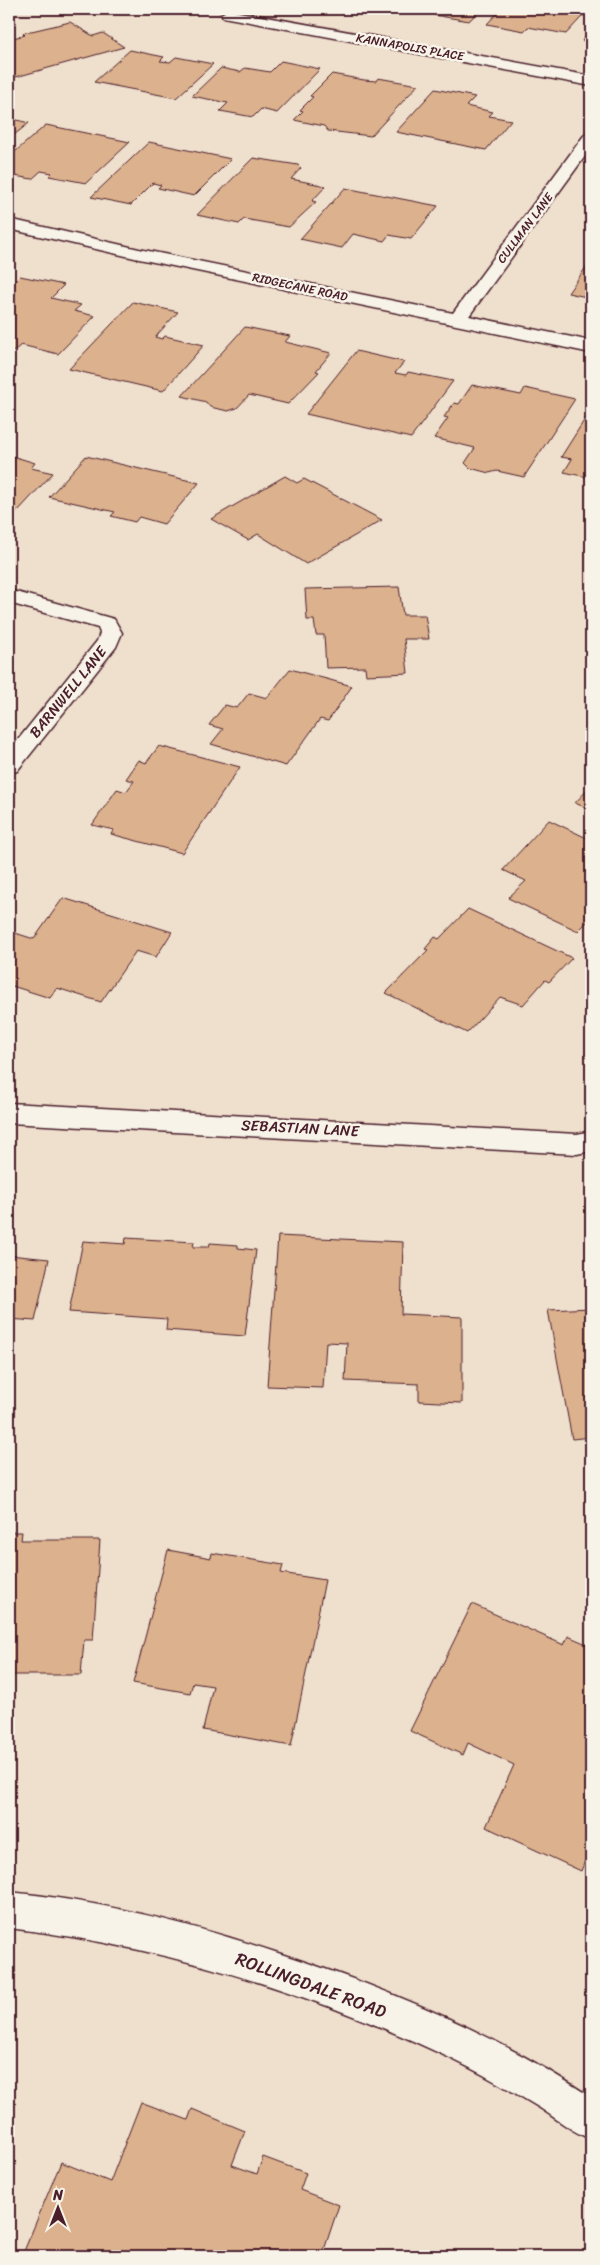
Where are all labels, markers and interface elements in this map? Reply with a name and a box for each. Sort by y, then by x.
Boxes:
street label: KANNAPOLIS PLACE [354,27,467,68]
street label: CULLMAN LANE [491,187,560,268]
street label: RIDGECANE ROAD [250,266,350,308]
street label: BARNWELL LANE [23,639,114,744]
street label: SEBASTIAN LANE [241,1112,361,1144]
street label: ROLLINGDALE ROAD [231,1943,391,2027]
north arrow [32,2182,82,2232]
text: N [52,2183,63,2208]

